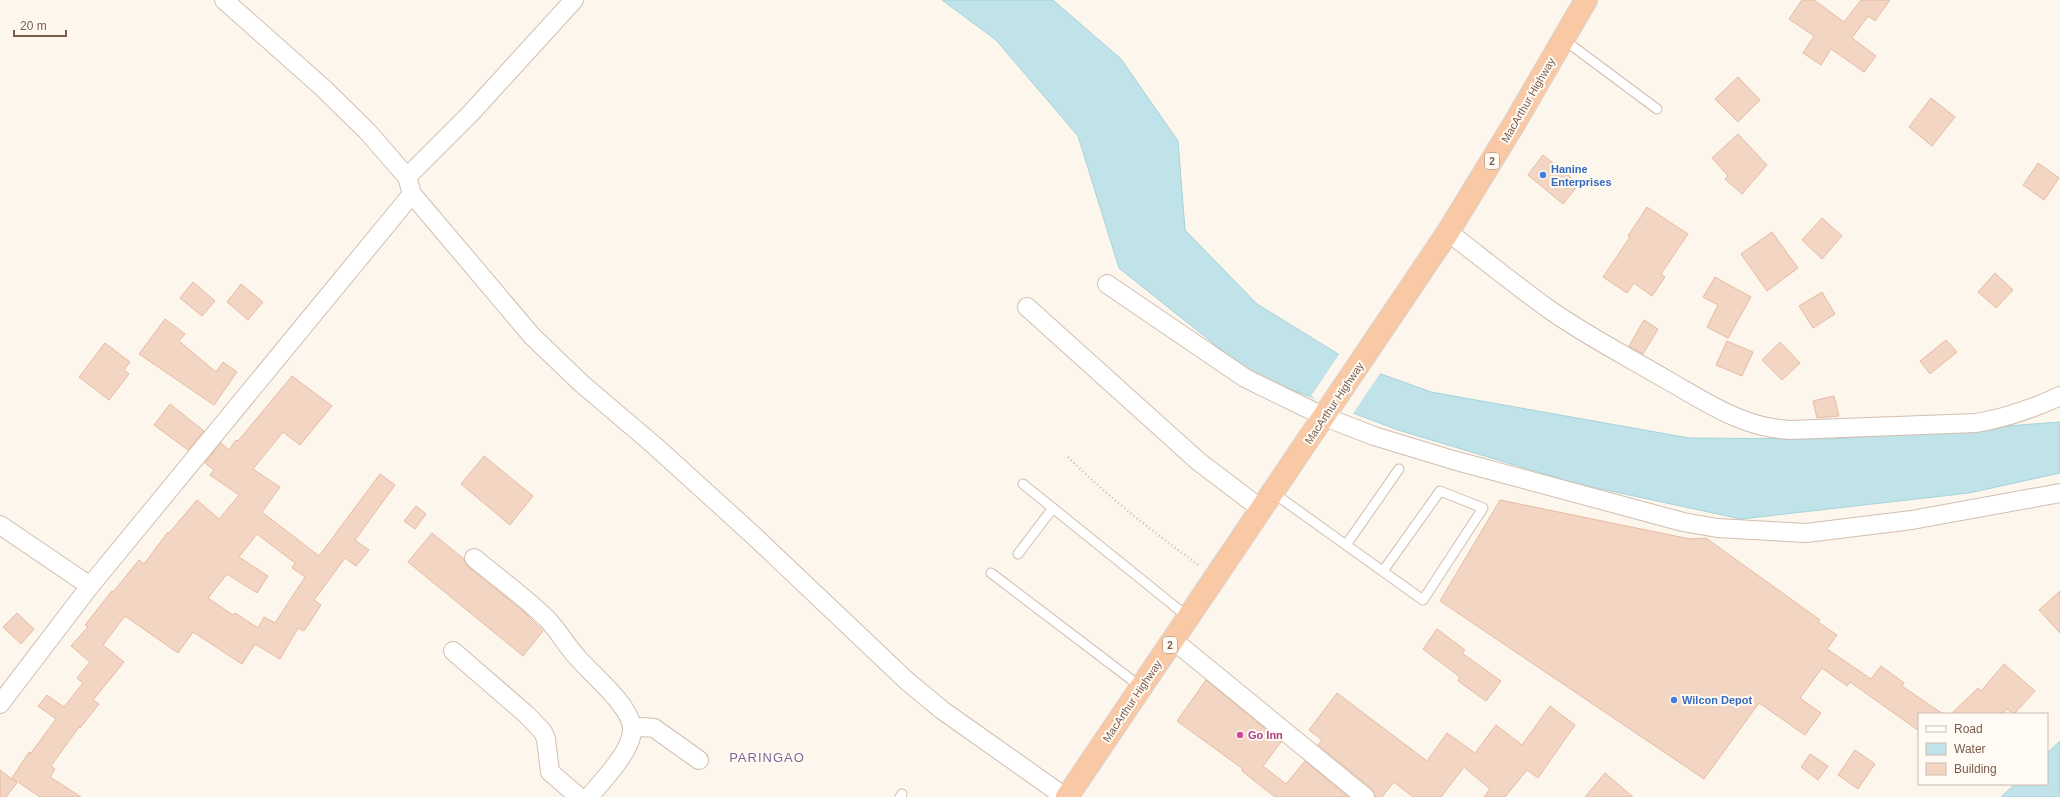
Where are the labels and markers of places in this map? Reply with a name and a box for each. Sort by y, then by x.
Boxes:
place label: Hanine Enterprises [1551,163,1612,188]
marker: Hanine Enterprises [1538,170,1548,180]
place label: Wilcon Depot [1682,694,1753,706]
marker: Wilcon Depot [1669,695,1679,705]
place label: Go Inn [1248,729,1283,741]
marker: Go Inn [1235,730,1245,740]

